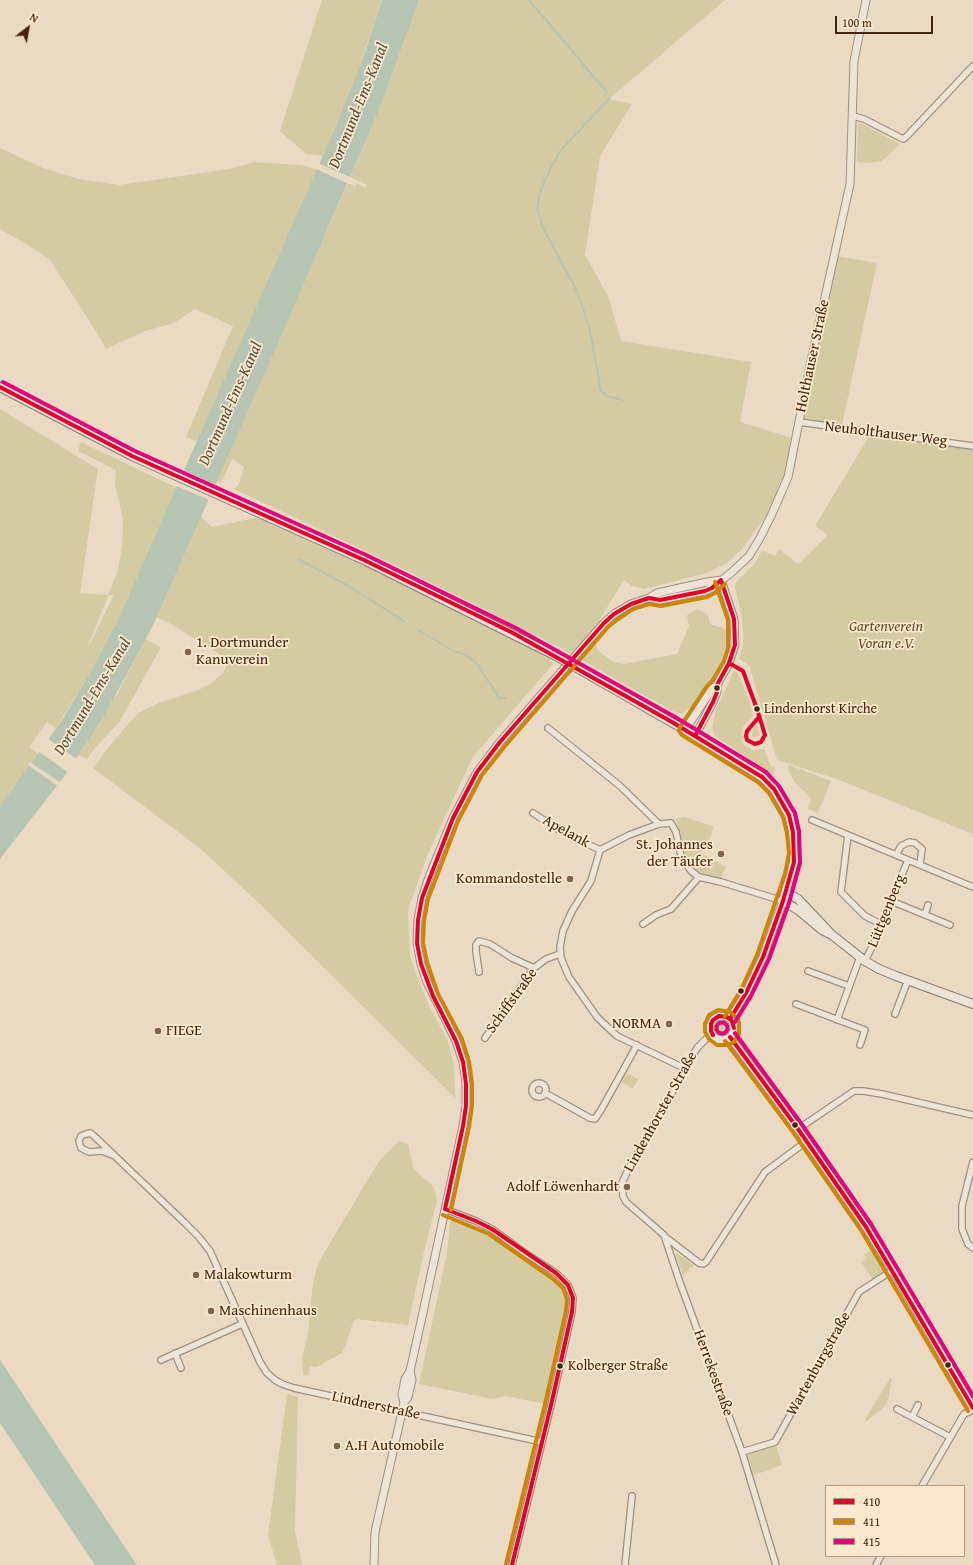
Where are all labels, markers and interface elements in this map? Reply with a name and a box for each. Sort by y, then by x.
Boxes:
north arrow [8,8,48,48]
scale bar [837,8,935,34]
text: N [27,9,41,26]
text: 100 m [842,14,872,31]
water label: Dortmund-Ems-Kanal [325,41,393,171]
street label: Holthauser Straße [792,298,834,414]
water label: Dortmund-Ems-Kanal [195,339,267,469]
street label: Neuholthauser Weg [824,418,948,450]
park label: Gartenverein Voran e.V. [849,618,923,653]
place label: 1. Dortmunder Kanuverein [196,634,288,669]
water label: Dortmund-Ems-Kanal [50,635,136,759]
marker: 1. Dortmunder Kanuverein [183,647,193,657]
unlabelled marker [712,683,722,693]
place label: Lindenhorst Kirche [764,701,877,717]
marker: Lindenhorst Kirche [752,704,762,714]
street label: Apelank [539,812,593,852]
place label: St. Johannes der Täufer [636,836,713,871]
marker: St. Johannes der Täufer [716,849,726,859]
place label: Kommandostelle [456,870,562,888]
street label: Lüttgenberg [864,872,910,950]
marker: Kommandostelle [565,874,575,884]
street label: Schiffstraße [482,965,542,1037]
unlabelled marker [736,986,746,996]
place label: NORMA [612,1015,661,1033]
marker: NORMA [664,1019,674,1029]
place label: FIEGE [166,1022,202,1040]
marker: FIEGE [153,1026,163,1036]
street label: Lindenhorster Straße [620,1049,702,1175]
unlabelled marker [790,1120,800,1130]
place label: Adolf Löwenhardt [506,1178,619,1196]
marker: Adolf Löwenhardt [622,1182,632,1192]
place label: Malakowturm [204,1266,292,1284]
marker: Malakowturm [191,1270,201,1280]
place label: Maschinenhaus [219,1302,317,1320]
marker: Maschinenhaus [206,1306,216,1316]
street label: Wartenburgstraße [783,1309,855,1419]
street label: Herrekestraße [689,1327,737,1419]
place label: Kolberger Straße [568,1358,668,1374]
unlabelled marker [943,1360,953,1370]
marker: Kolberger Straße [555,1361,565,1371]
street label: Lindnerstraße [330,1388,422,1424]
place label: A.H Automobile [345,1437,444,1455]
marker: A.H Automobile [332,1441,342,1451]
legend [825,1485,965,1557]
text: 410 [863,1493,880,1510]
text: 411 [863,1513,880,1530]
text: 415 [863,1533,880,1550]

